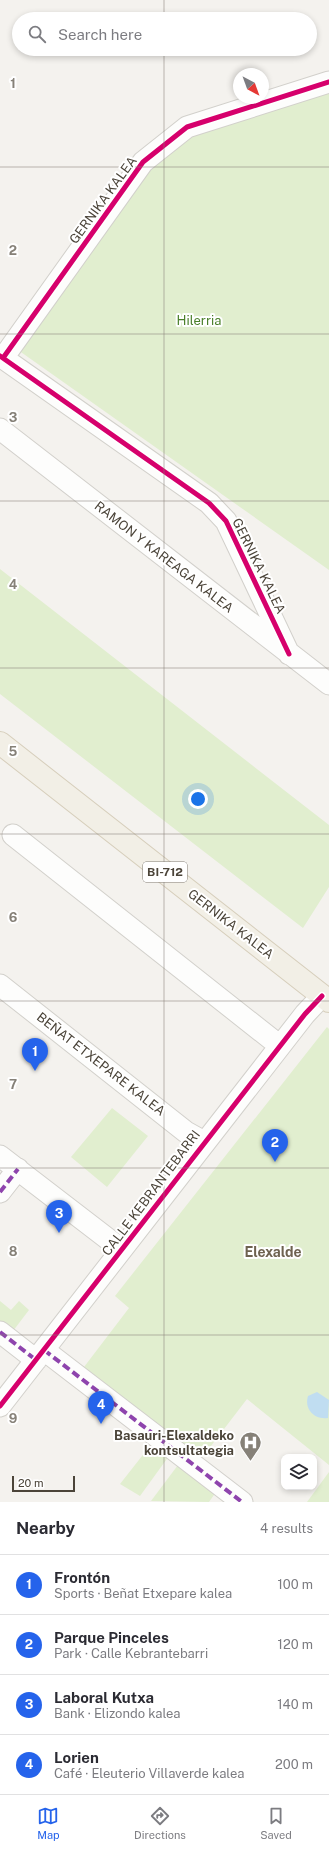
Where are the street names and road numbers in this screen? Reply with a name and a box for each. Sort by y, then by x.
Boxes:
street label: GERNIKA KALEA [66,153,140,247]
street label: RAMON Y KAREAGA KALEA [92,498,236,616]
street label: GERNIKA KALEA [229,516,289,616]
road number: BI-712 [143,862,187,882]
street label: GERNIKA KALEA [185,886,277,962]
street label: BEÑAT ETXEPARE KALEA [34,1009,168,1119]
street label: CALLE KEBRANTEBARRI [99,1127,203,1259]

